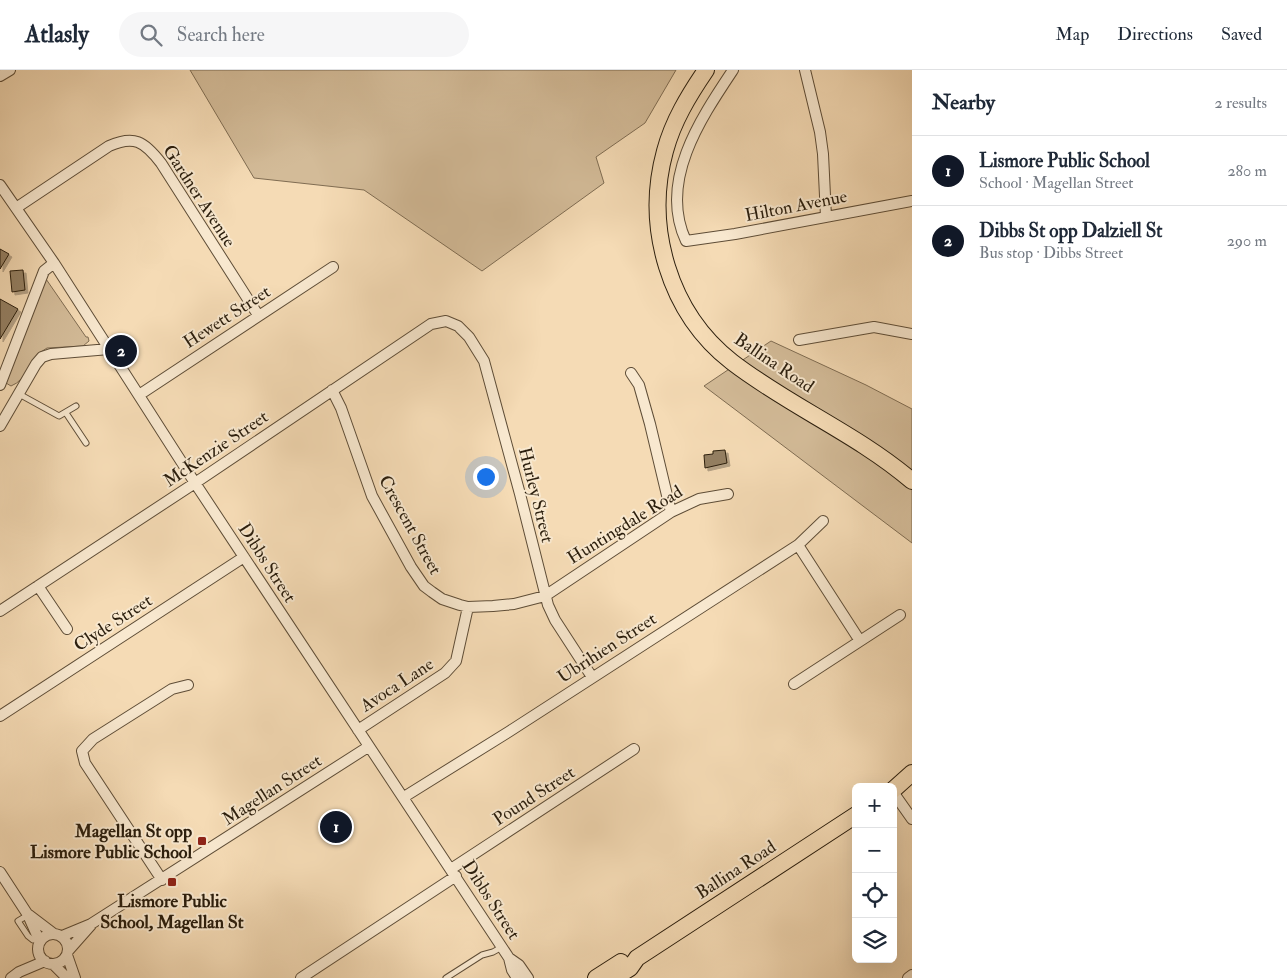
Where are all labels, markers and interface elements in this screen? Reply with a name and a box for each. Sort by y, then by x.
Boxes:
search box [119,12,469,57]
text: Atlasly [25,19,89,50]
icon: search [137,21,165,49]
text: Search here [177,23,265,47]
text: Map [1056,23,1089,46]
text: Directions [1117,23,1193,46]
text: Saved [1221,23,1262,46]
text: Nearby [932,89,995,116]
text: 2 results [1214,93,1267,113]
street label: Gardner Avenue [157,141,241,252]
text: Lismore Public School [979,149,1150,173]
text: 1 [945,161,951,181]
text: 280 m [1227,161,1267,181]
text: School · Magellan Street [979,173,1134,193]
street label: Hilton Avenue [743,185,850,227]
text: Dibbs St opp Dalziell St [979,219,1162,243]
text: 2 [944,231,952,251]
text: 290 m [1227,231,1267,251]
text: Bus stop · Dibbs Street [979,243,1123,263]
street label: Hewett Street [179,280,275,354]
street label: Ballina Road [730,328,818,398]
pin: 2 [105,332,137,370]
street label: McKenzie Street [159,405,273,493]
street label: Hurley Street [513,445,559,545]
your location [473,464,499,490]
street label: Crescent Street [373,471,447,579]
street label: Huntingdale Road [563,480,687,570]
street label: Dibbs Street [233,519,301,607]
street label: Clyde Street [69,589,157,657]
street label: Ubrihien Street [553,607,661,689]
street label: Avoca Lane [355,653,438,718]
street label: Magellan Street [218,749,326,831]
street label: Pound Street [489,761,580,831]
map controls [852,783,897,963]
button: + [852,783,897,828]
pin: 1 [320,808,352,846]
place label: Magellan St opp Lismore Public School [30,820,192,864]
button: − [852,828,897,873]
marker: Magellan St opp Lismore Public School [196,835,208,847]
street label: Ballina Road [691,835,781,905]
street label: Dibbs Street [457,856,525,944]
button: locate [852,873,897,918]
marker: Lismore Public School, Magellan St [166,876,178,888]
place label: Lismore Public School, Magellan St [100,890,244,934]
button: layers [852,918,897,963]

